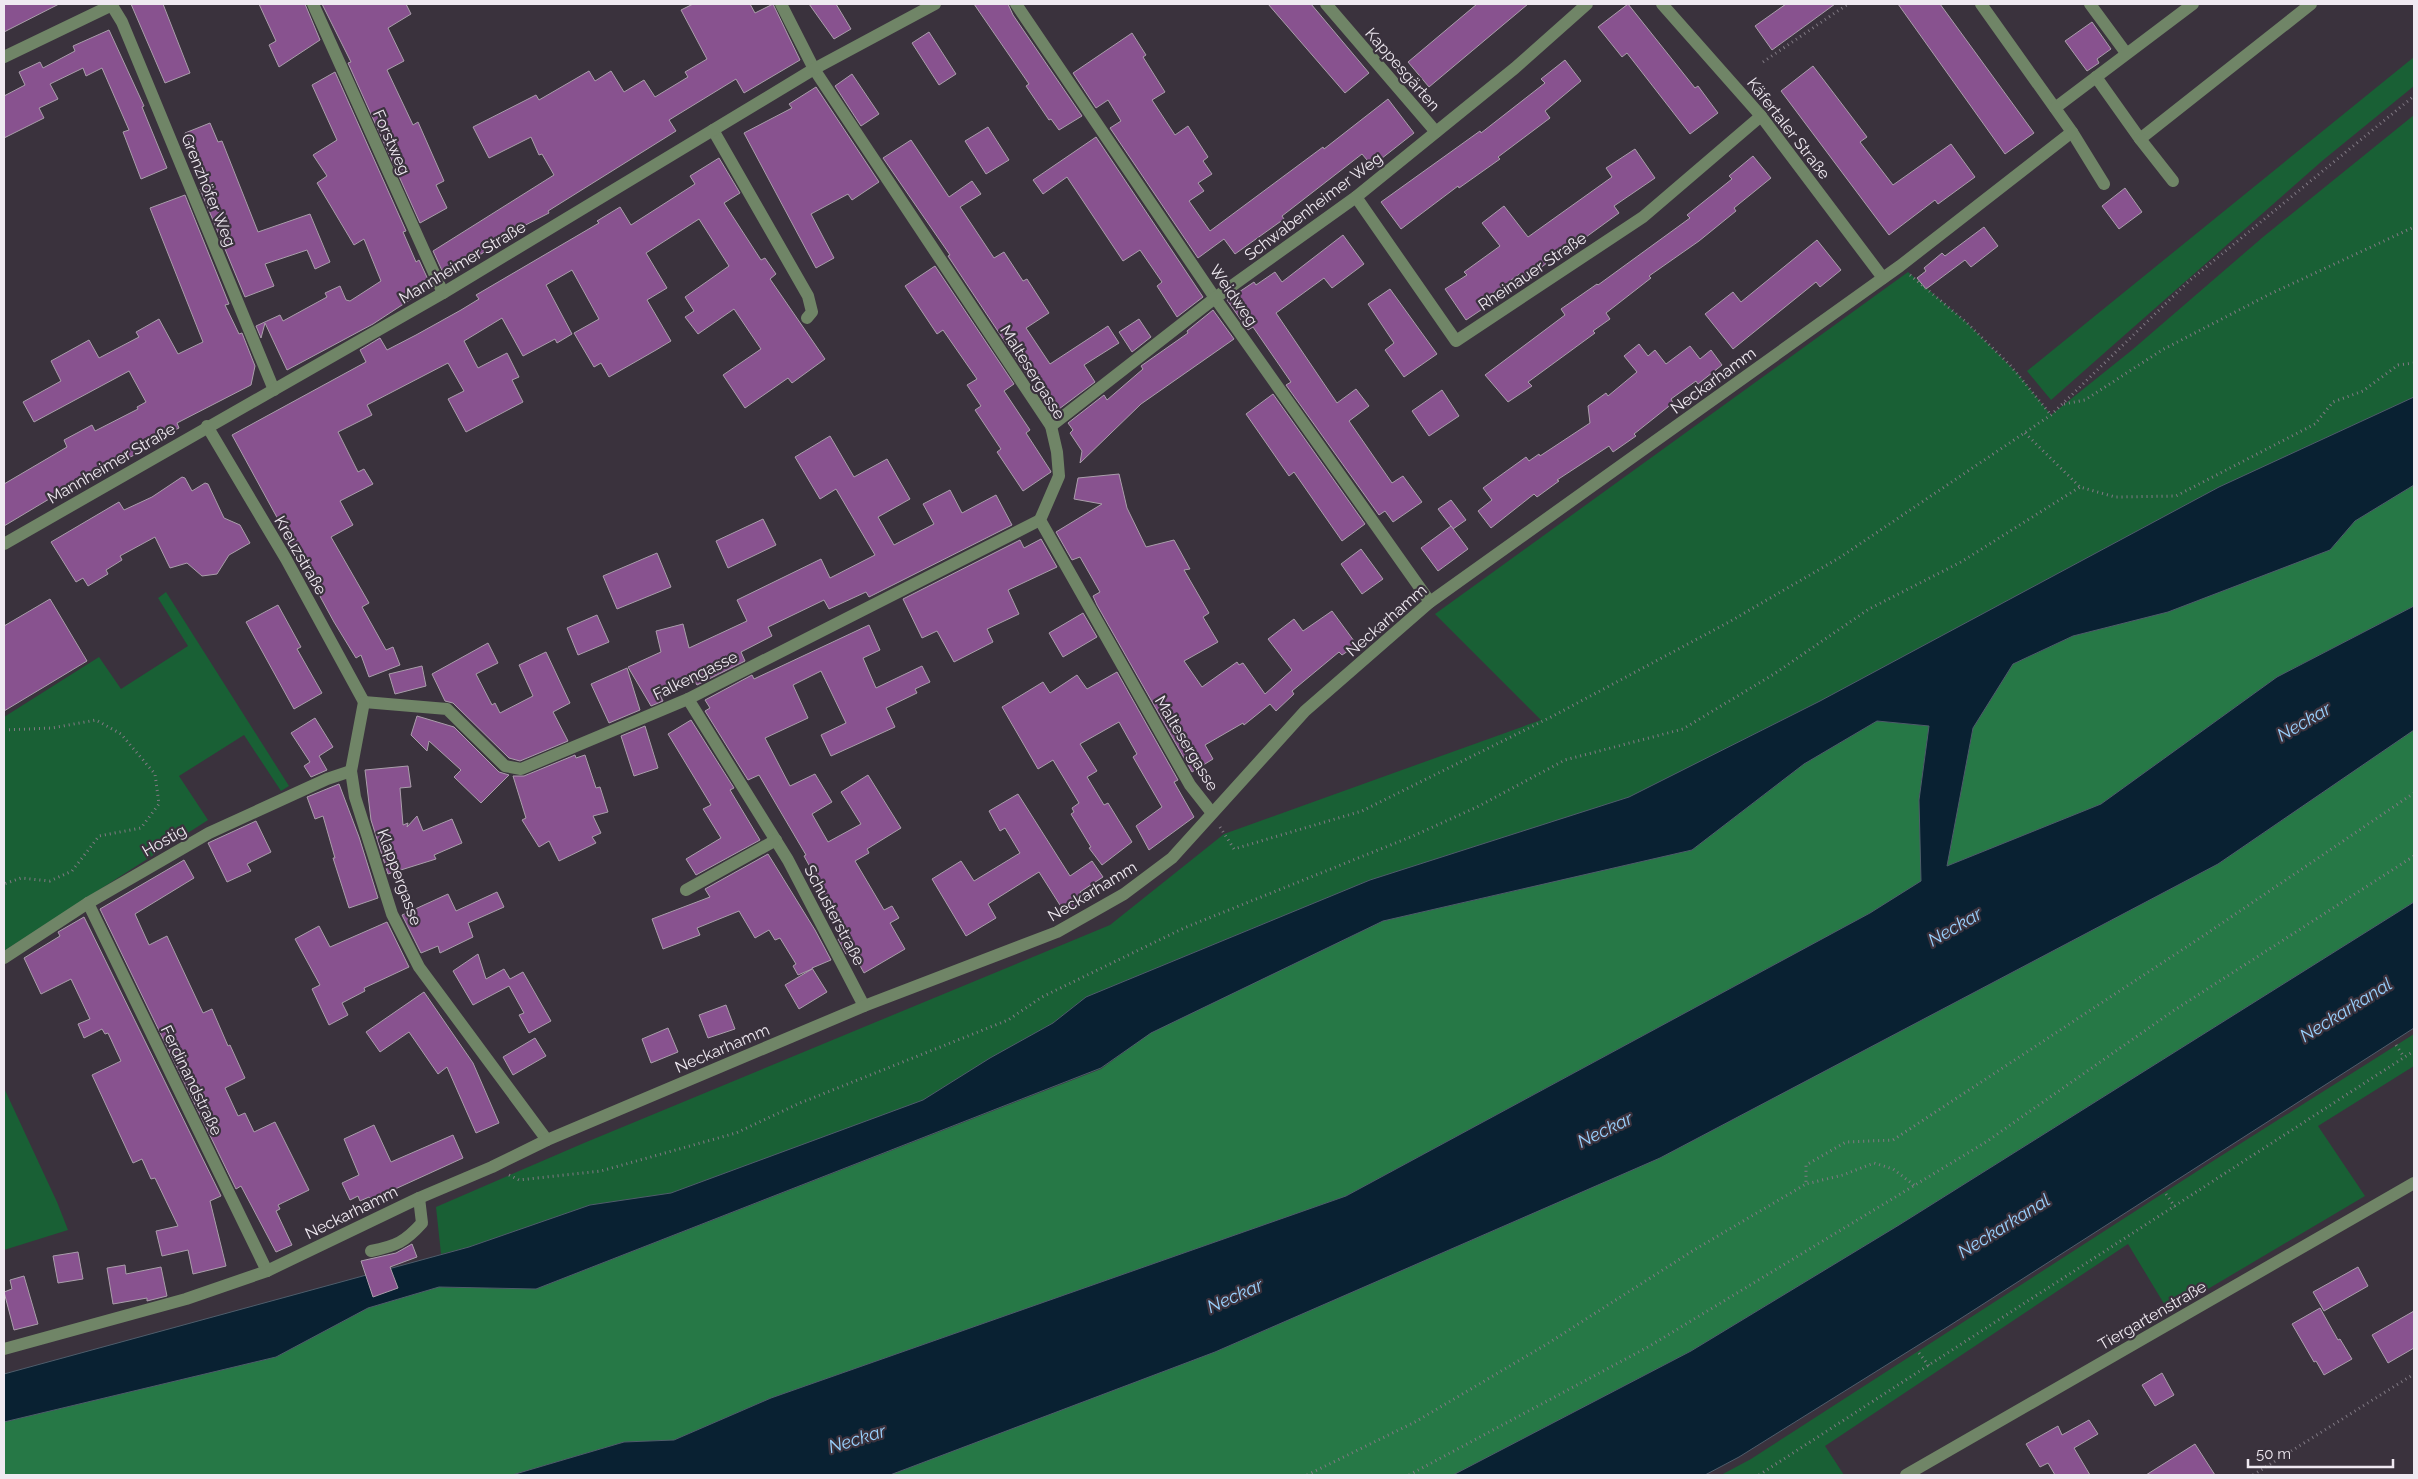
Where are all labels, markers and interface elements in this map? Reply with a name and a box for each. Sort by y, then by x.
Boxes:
street label: Kappesgärten [1361,24,1444,115]
street label: Käfertaler Straße [1743,74,1834,183]
street label: Forstweg [369,107,414,178]
street label: Grenzhöfer Weg [177,131,240,249]
street label: Schwabenheimer Weg [1241,148,1386,264]
street label: Mannheimer Straße [395,217,529,308]
street label: Rheinauer Straße [1475,228,1590,315]
street label: Weidweg [1206,261,1262,330]
street label: Maltesergasse [996,322,1069,423]
street label: Neckarhamm [1667,343,1760,418]
street label: Mannheimer Straße [44,419,179,508]
street label: Kreuzstraße [270,512,331,598]
street label: Neckarhamm [1342,580,1431,661]
street label: Falkengasse [650,647,741,704]
street label: Maltesergasse [1151,692,1222,794]
water label: Neckar [2273,697,2335,745]
street label: Hostig [139,820,190,861]
street label: Klappergasse [373,826,426,928]
street label: Neckarhamm [1044,857,1140,925]
street label: Schusterstraße [800,862,869,969]
water label: Neckar [1924,902,1986,950]
water label: Neckarkanal [2296,973,2396,1046]
street label: Neckarhamm [672,1020,772,1077]
street label: Ferdinandstraße [157,1022,226,1138]
water label: Neckar [1574,1107,1637,1152]
street label: Neckarhamm [302,1182,401,1243]
water label: Neckarkanal [1954,1189,2054,1262]
water label: Neckar [1204,1274,1267,1317]
street label: Tiergartenstraße [2095,1277,2210,1354]
water label: Neckar [826,1420,889,1457]
scale bar [2248,1436,2393,1468]
text: 50 m [2256,1445,2291,1463]

